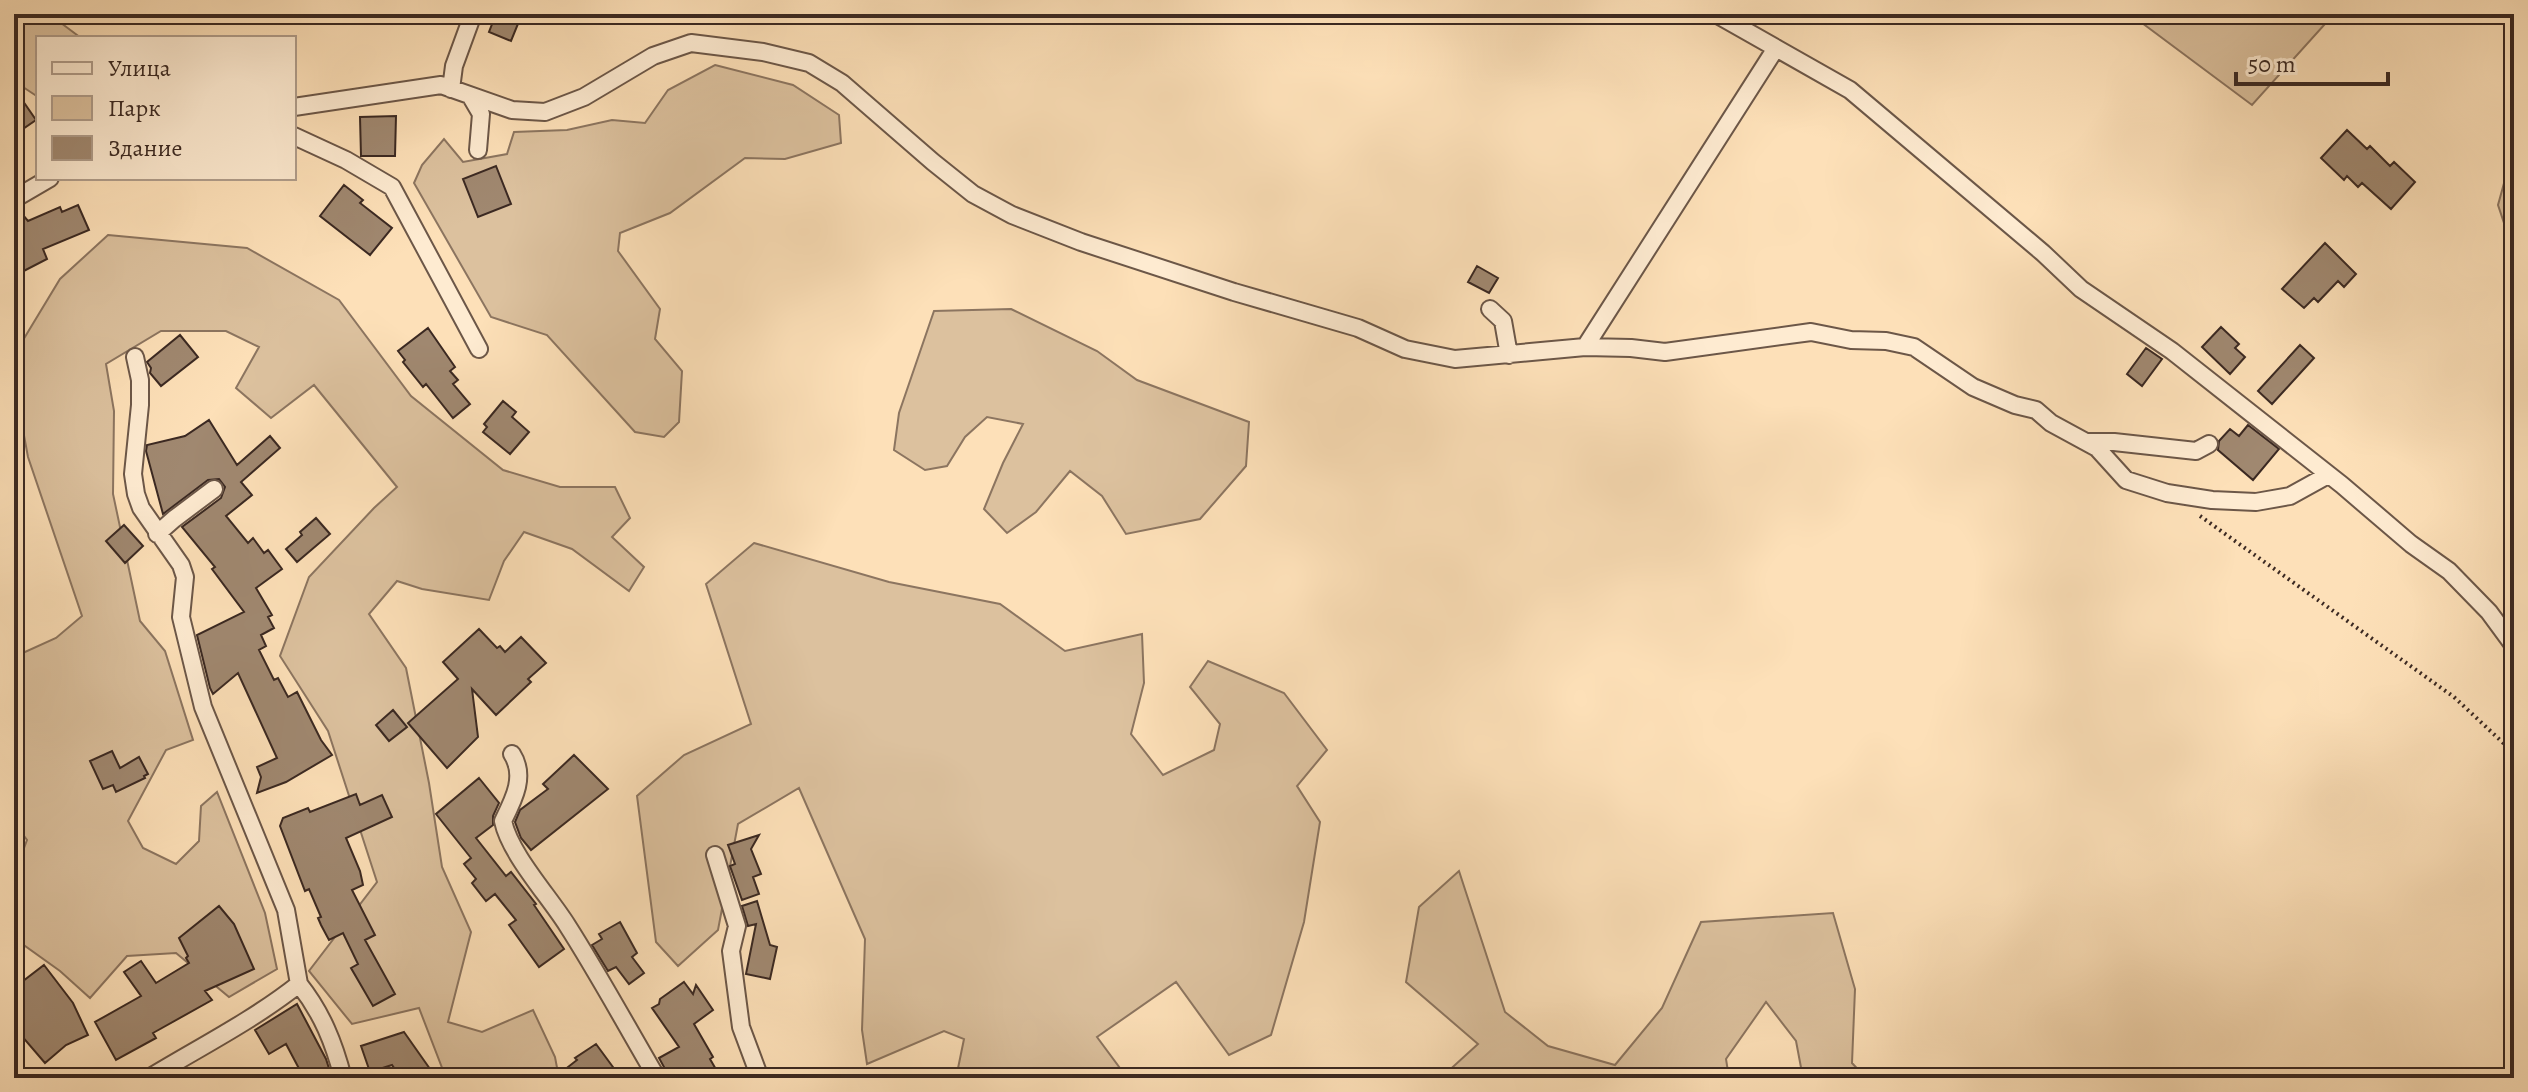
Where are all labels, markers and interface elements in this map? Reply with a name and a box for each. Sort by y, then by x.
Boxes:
legend [36,36,296,180]
scale bar [2236,36,2388,86]
text: 50 m [2248,48,2296,80]
text: Улица [108,52,171,84]
text: Парк [108,92,161,124]
text: Здание [108,132,183,164]

